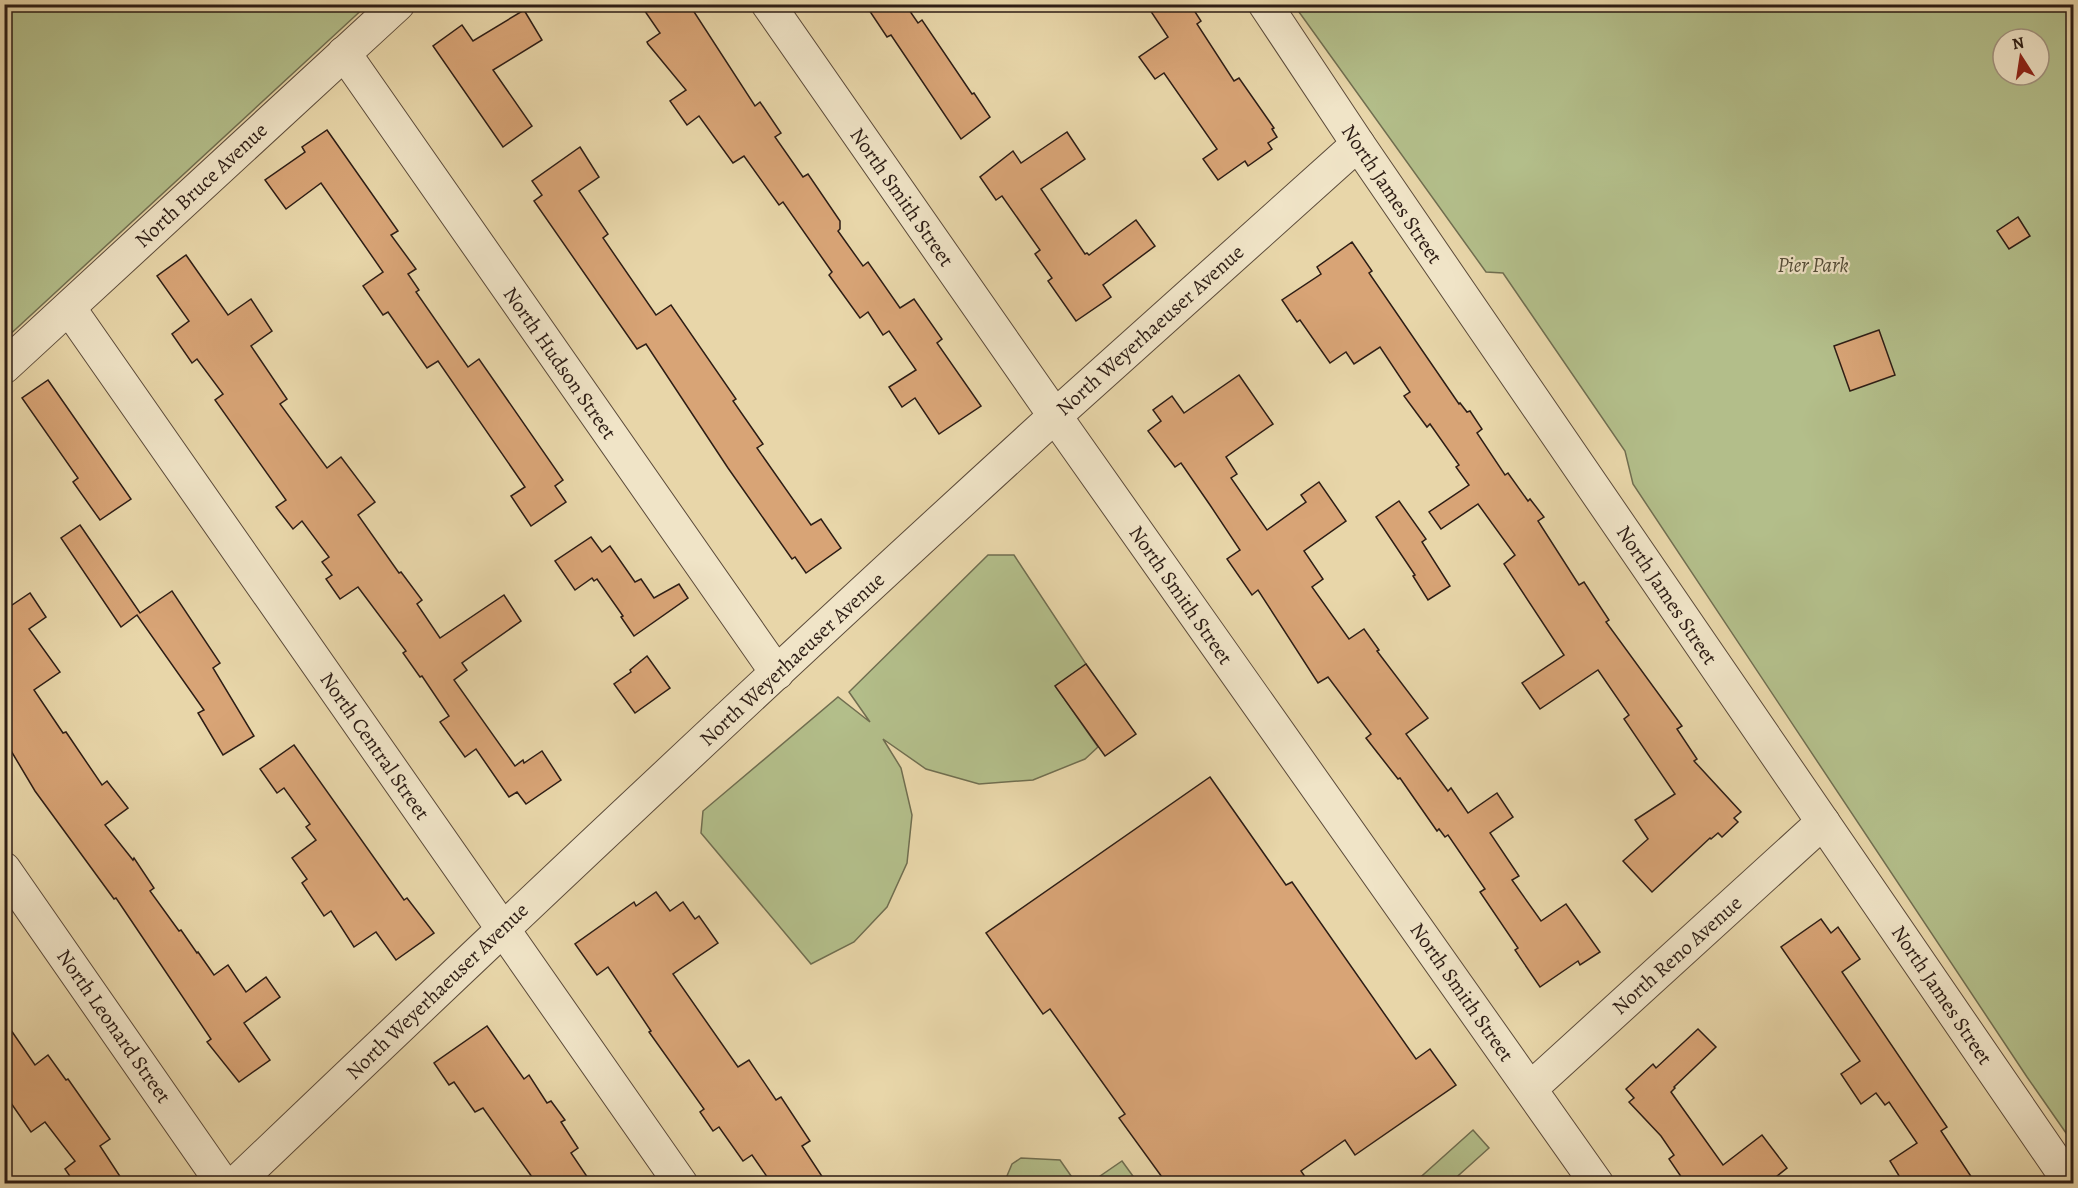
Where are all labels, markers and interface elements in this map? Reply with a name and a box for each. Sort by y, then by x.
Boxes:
north arrow [1991,27,2051,87]
text: N [2010,31,2026,55]
street label: North Bruce Avenue [129,116,273,254]
street label: North James Street [1335,119,1449,269]
street label: North Smith Street [844,122,960,272]
street label: North Weyerhaeuser Avenue [1050,238,1250,422]
park label: Pier Park [1777,251,1849,279]
street label: North Hudson Street [497,281,623,445]
street label: North Smith Street [1123,520,1239,670]
street label: North James Street [1610,520,1724,670]
street label: North Weyerhaeuser Avenue [693,566,891,752]
street label: North Central Street [313,666,437,826]
street label: North Reno Avenue [1606,889,1748,1021]
street label: North Weyerhaeuser Avenue [340,896,534,1086]
street label: North Smith Street [1404,917,1520,1067]
street label: North James Street [1885,920,1999,1070]
street label: North Leonard Street [50,943,178,1109]

